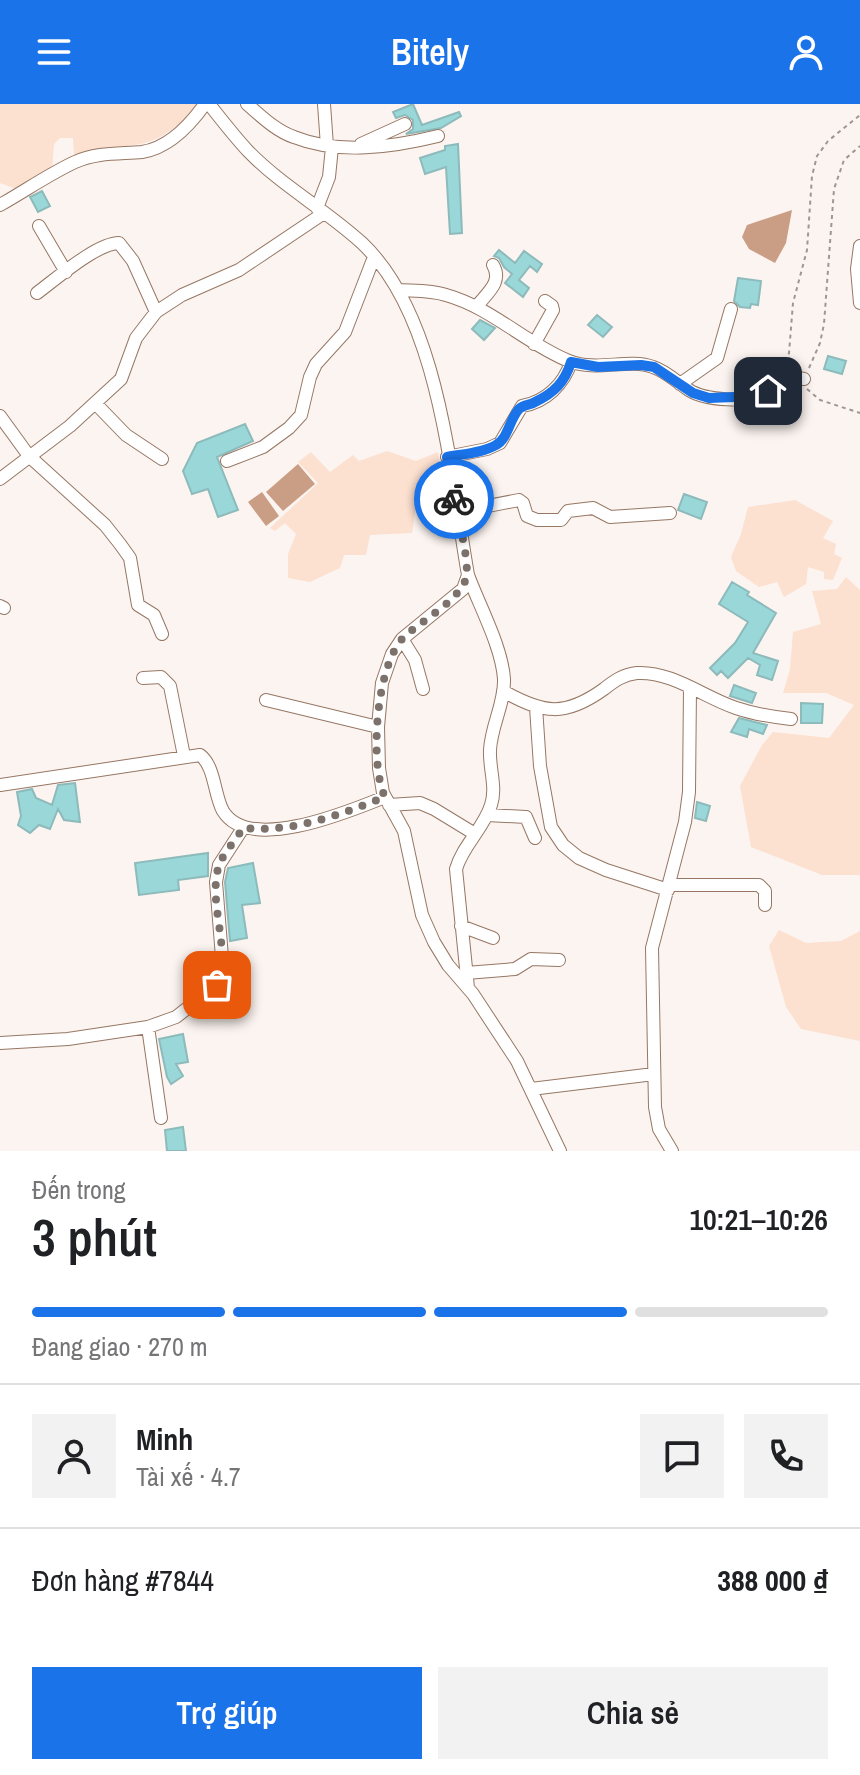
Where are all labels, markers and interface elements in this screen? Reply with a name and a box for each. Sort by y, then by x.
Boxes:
text: Bitely [391,28,469,76]
icon: menu [32,30,76,74]
icon: person [784,30,828,74]
pin [734,357,802,425]
icon: home [746,369,790,413]
courier [414,459,494,539]
icon: bike [432,477,476,521]
pin [183,951,251,1019]
icon: bag [195,963,239,1007]
text: Đến trong [32,1172,126,1207]
text: 10:21–10:26 [689,1199,828,1239]
text: 3 phút [32,1202,157,1272]
text: Đang giao · 270 m [32,1329,207,1364]
button: person [32,1414,116,1498]
button: chat [640,1414,724,1498]
button: phone [744,1414,828,1498]
text: Minh [136,1419,193,1459]
text: Tài xế · 4.7 [136,1459,241,1494]
text: Đơn hàng #7844 [32,1560,214,1600]
text: 388 000 ₫ [717,1560,828,1600]
button: Trợ giúp [32,1667,422,1759]
button: Chia sẻ [438,1667,828,1759]

